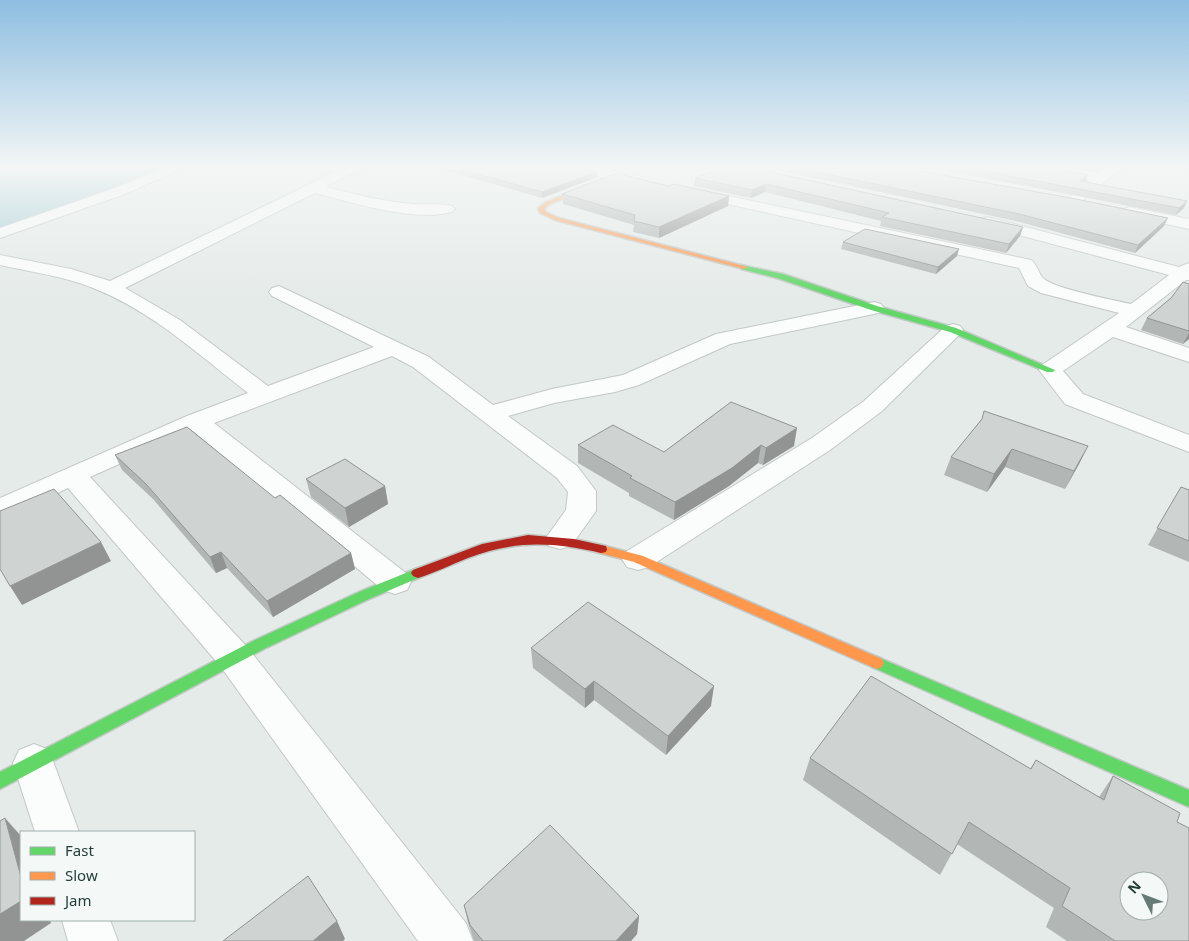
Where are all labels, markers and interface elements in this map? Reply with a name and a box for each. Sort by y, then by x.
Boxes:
legend [20,831,195,921]
text: Fast [65,840,94,860]
text: Slow [65,865,98,885]
north arrow [1119,871,1169,921]
text: N [1123,876,1145,898]
text: Jam [63,890,92,910]

